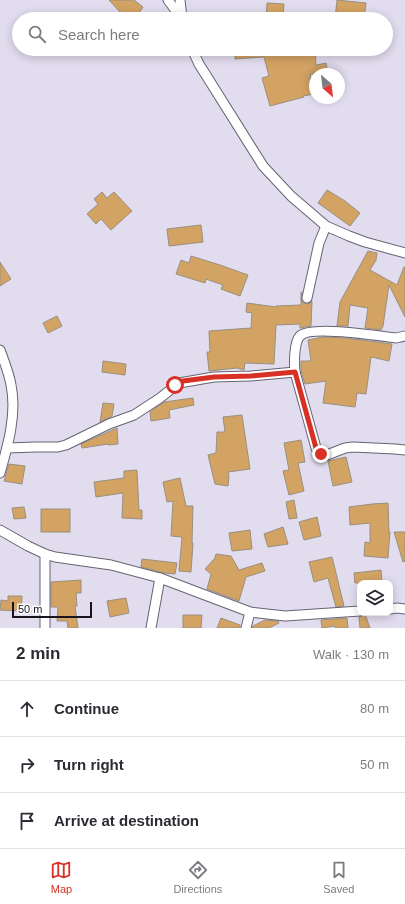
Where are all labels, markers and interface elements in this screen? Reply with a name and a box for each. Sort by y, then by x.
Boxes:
search box [12,12,393,56]
icon: search [26,23,48,45]
text: Search here [58,26,140,43]
north arrow [309,68,345,104]
route start [166,376,184,394]
route end [312,445,330,463]
map controls [357,580,393,616]
button: layers [357,580,393,616]
scale bar [12,600,92,619]
text: 50 m [18,603,42,615]
text: 2 min [16,644,60,663]
text: Walk · 130 m [313,647,389,662]
icon: ahead [16,698,38,720]
text: Continue [54,700,119,717]
text: 80 m [360,701,389,716]
icon: right [16,754,38,776]
text: Turn right [54,756,124,773]
text: 50 m [360,757,389,772]
icon: arrive [16,810,38,832]
text: Arrive at destination [54,812,199,829]
tab: Map [50,859,72,895]
tab: Directions [173,859,222,895]
tab: Saved [323,859,354,895]

